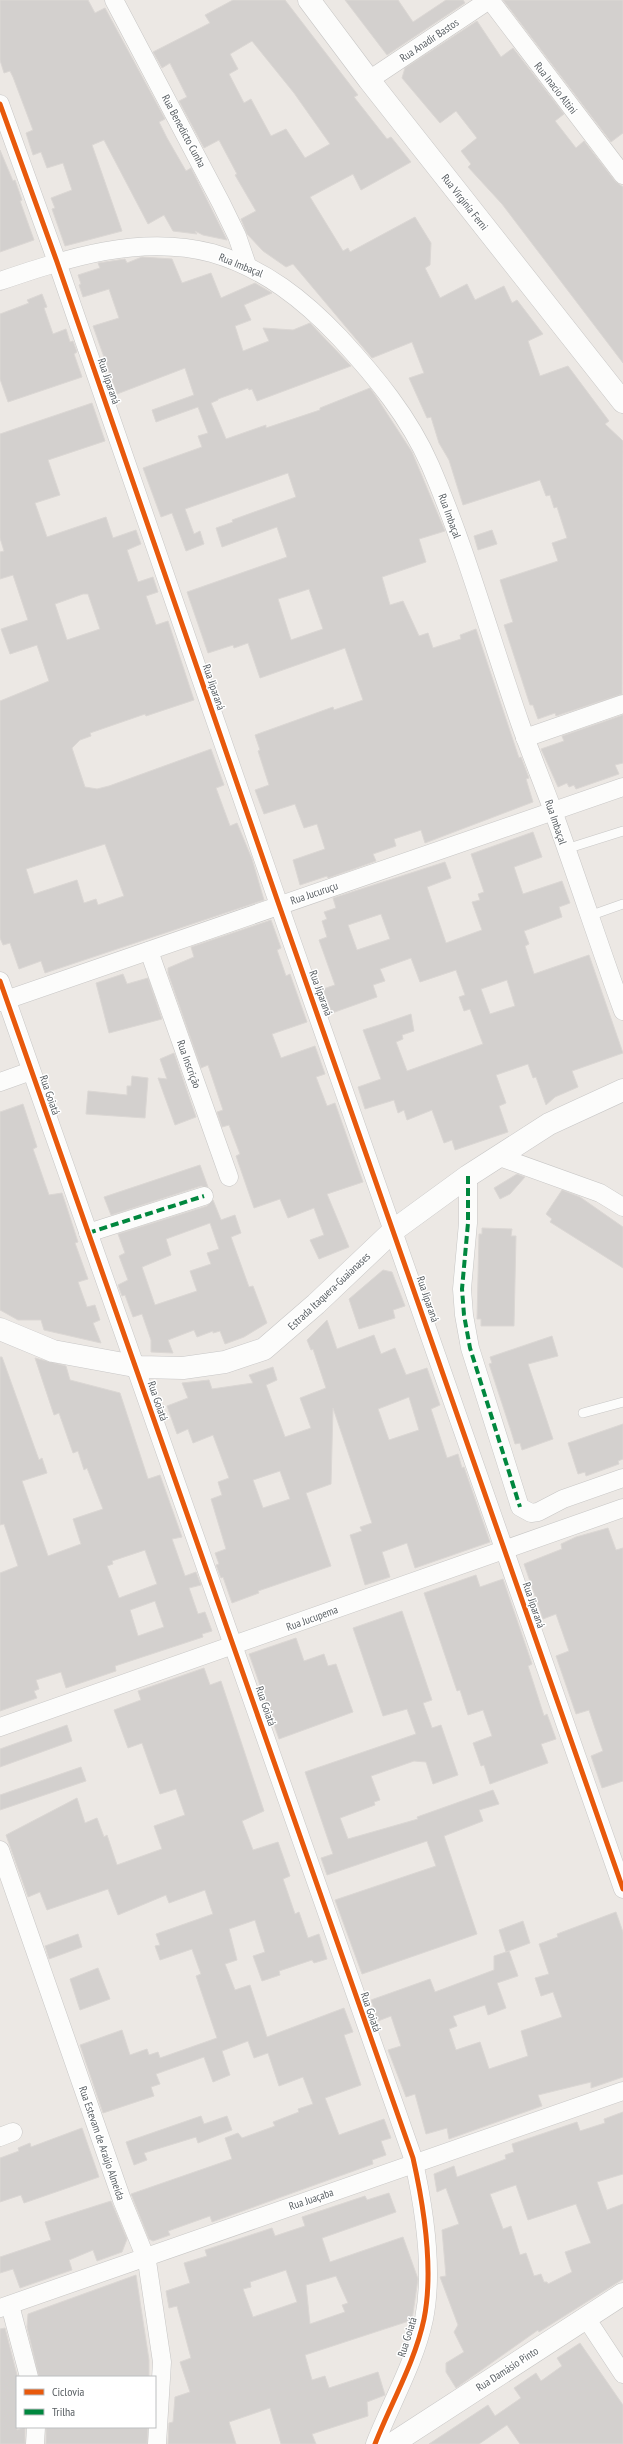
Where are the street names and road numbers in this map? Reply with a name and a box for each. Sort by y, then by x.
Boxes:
street label: Rua Anadir Bastos [397,15,461,65]
street label: Rua Inacio Altini [531,59,581,117]
street label: Rua Benedicto Cunha [159,92,209,170]
street label: Rua Virginía Ferni [439,171,491,233]
street label: Rua Imbaçal [217,250,266,280]
street label: Rua Jiparaná [95,356,123,406]
street label: Rua Imbaçal [435,492,465,541]
street label: Rua Jiparaná [200,662,228,712]
street label: Rua Imbaçal [542,798,570,847]
street label: Rua Jucuruçu [288,878,340,908]
street label: Rua Jiparaná [306,968,336,1018]
street label: Rua Inscrição [174,1038,204,1090]
street label: Rua Goiatá [37,1073,63,1117]
street label: Estrada Itaquera-Guaianases [285,1249,373,1333]
street label: Rua Jiparaná [414,1274,442,1324]
street label: Rua Goiatá [145,1379,171,1423]
street label: Rua Jiparaná [520,1580,548,1630]
street label: Rua Jucupema [284,1602,340,1634]
street label: Rua Goiatá [253,1684,279,1728]
street label: Rua Goiatá [358,1990,384,2034]
street label: Rua Estevam de Araújo Almeida [76,2084,128,2202]
street label: Rua Juaçaba [287,2185,335,2213]
street label: Rua Goiatá [394,2315,420,2359]
street label: Rua Damásio Pinto [473,2344,541,2394]

